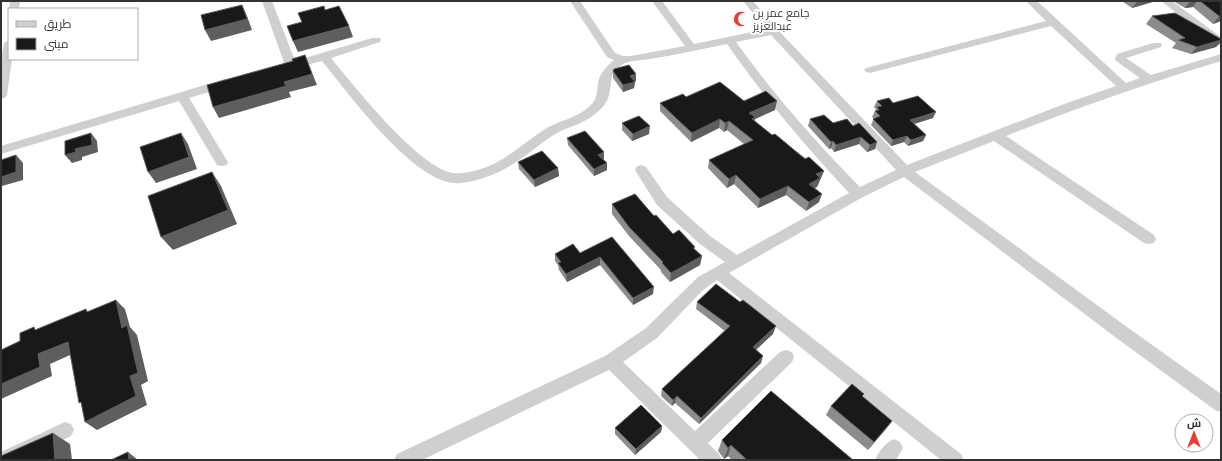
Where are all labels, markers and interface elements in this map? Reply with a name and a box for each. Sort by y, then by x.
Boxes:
place label: جامع عمر بن عبدالعزيز [752,7,809,34]
legend [8,8,138,60]
mosque icon: جامع عمر بن عبدالعزيز [732,10,750,28]
text: طريق [44,17,72,33]
text: مبنى [44,37,69,53]
north arrow [1174,413,1214,453]
text: ش [1187,417,1201,431]

